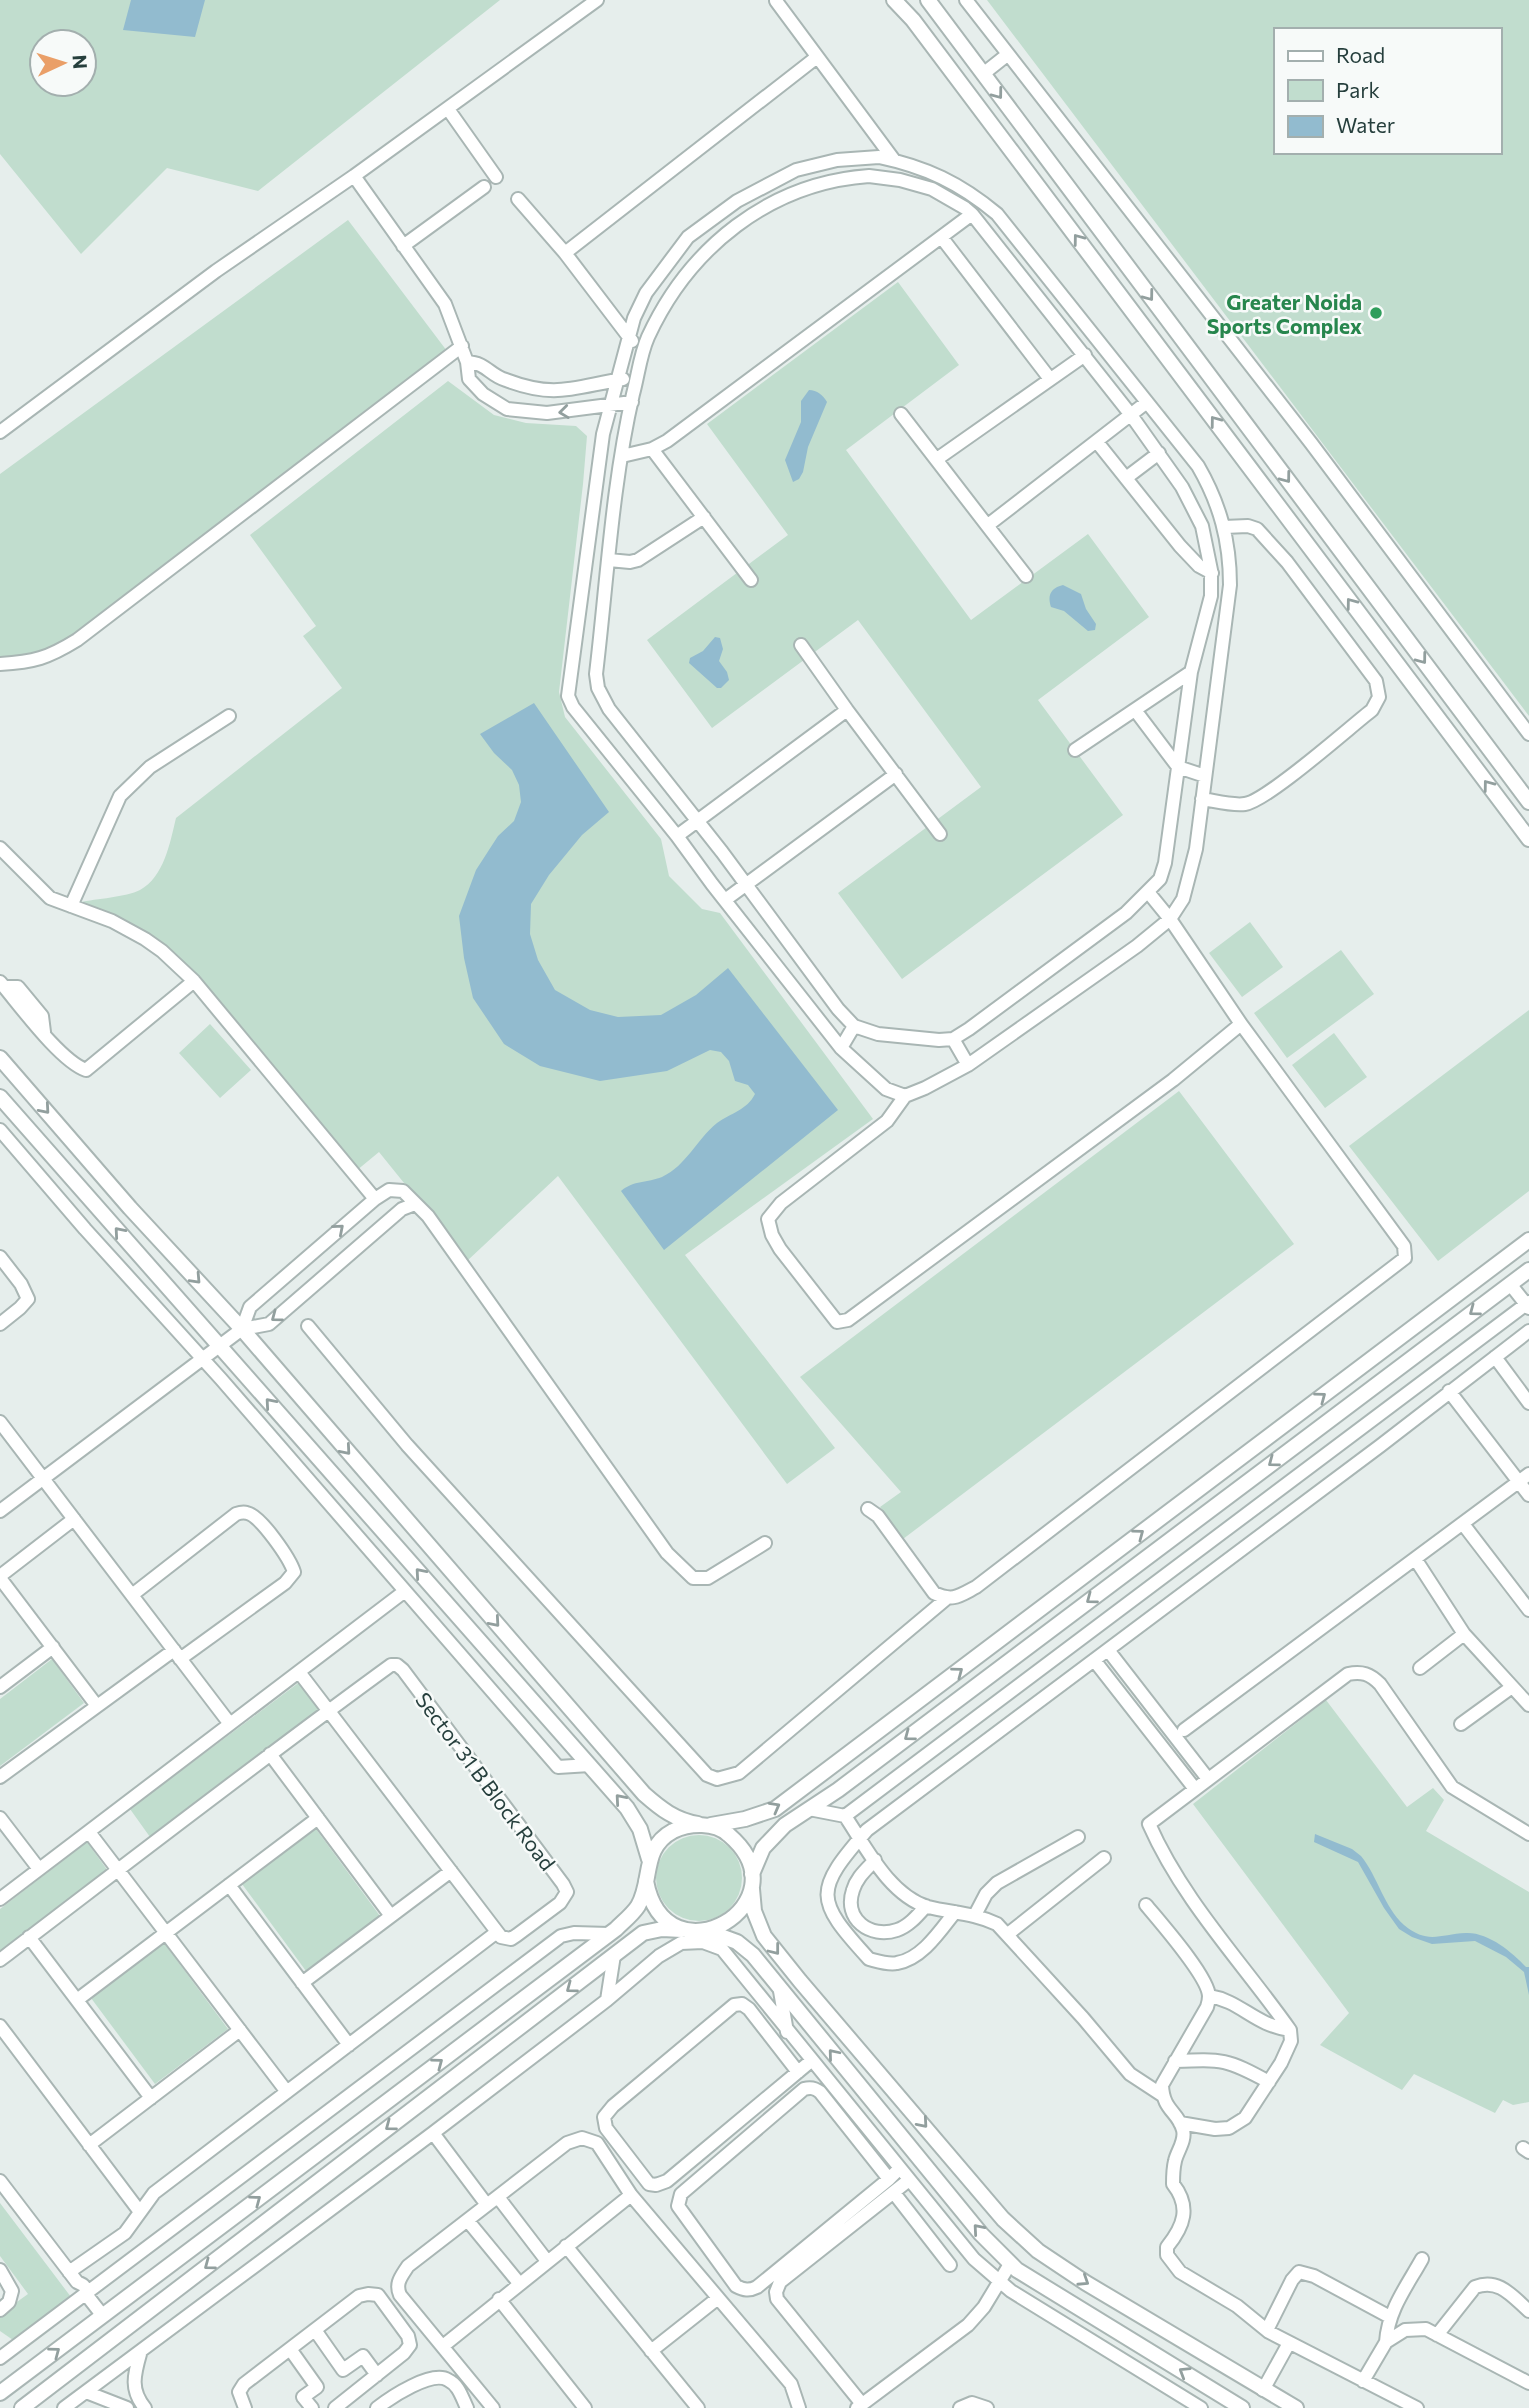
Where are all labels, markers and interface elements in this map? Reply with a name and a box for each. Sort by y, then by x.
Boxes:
north arrow [28,28,98,98]
legend [1274,28,1501,154]
text: Road [1336,42,1385,67]
text: N [68,54,92,70]
text: Park [1336,77,1380,102]
one-way arrow [989,86,1002,99]
text: Water [1336,112,1395,137]
one-way arrow [1074,234,1086,247]
one-way arrow [1141,288,1153,300]
place label: Greater Noida Sports Complex [1207,289,1362,338]
marker: Greater Noida Sports Complex [1368,305,1384,321]
one-way arrow [558,404,570,419]
one-way arrow [1210,416,1223,429]
one-way arrow [1277,470,1290,482]
one-way arrow [1347,598,1360,611]
one-way arrow [1414,652,1427,664]
one-way arrow [1484,780,1496,793]
one-way arrow [37,1100,49,1113]
one-way arrow [331,1225,344,1237]
one-way arrow [115,1228,127,1241]
one-way arrow [188,1271,200,1284]
one-way arrow [1470,1302,1482,1315]
one-way arrow [271,1309,283,1321]
one-way arrow [1313,1393,1325,1406]
one-way arrow [266,1398,278,1411]
one-way arrow [338,1441,350,1454]
one-way arrow [1268,1454,1281,1467]
one-way arrow [1131,1530,1144,1543]
one-way arrow [416,1569,428,1582]
one-way arrow [1086,1591,1099,1603]
one-way arrow [487,1614,499,1627]
one-way arrow [950,1667,962,1680]
street label: Sector 31 B Block Road [411,1687,561,1875]
one-way arrow [905,1727,917,1740]
one-way arrow [615,1794,628,1807]
one-way arrow [768,1801,780,1815]
one-way arrow [767,1942,779,1955]
one-way arrow [566,1980,579,1992]
one-way arrow [828,2050,841,2062]
one-way arrow [430,2059,442,2072]
one-way arrow [915,2115,927,2128]
one-way arrow [385,2118,398,2131]
one-way arrow [248,2196,261,2208]
one-way arrow [974,2225,986,2238]
one-way arrow [205,2256,217,2269]
one-way arrow [1076,2273,1089,2286]
one-way arrow [47,2347,59,2360]
one-way arrow [1178,2368,1191,2381]

